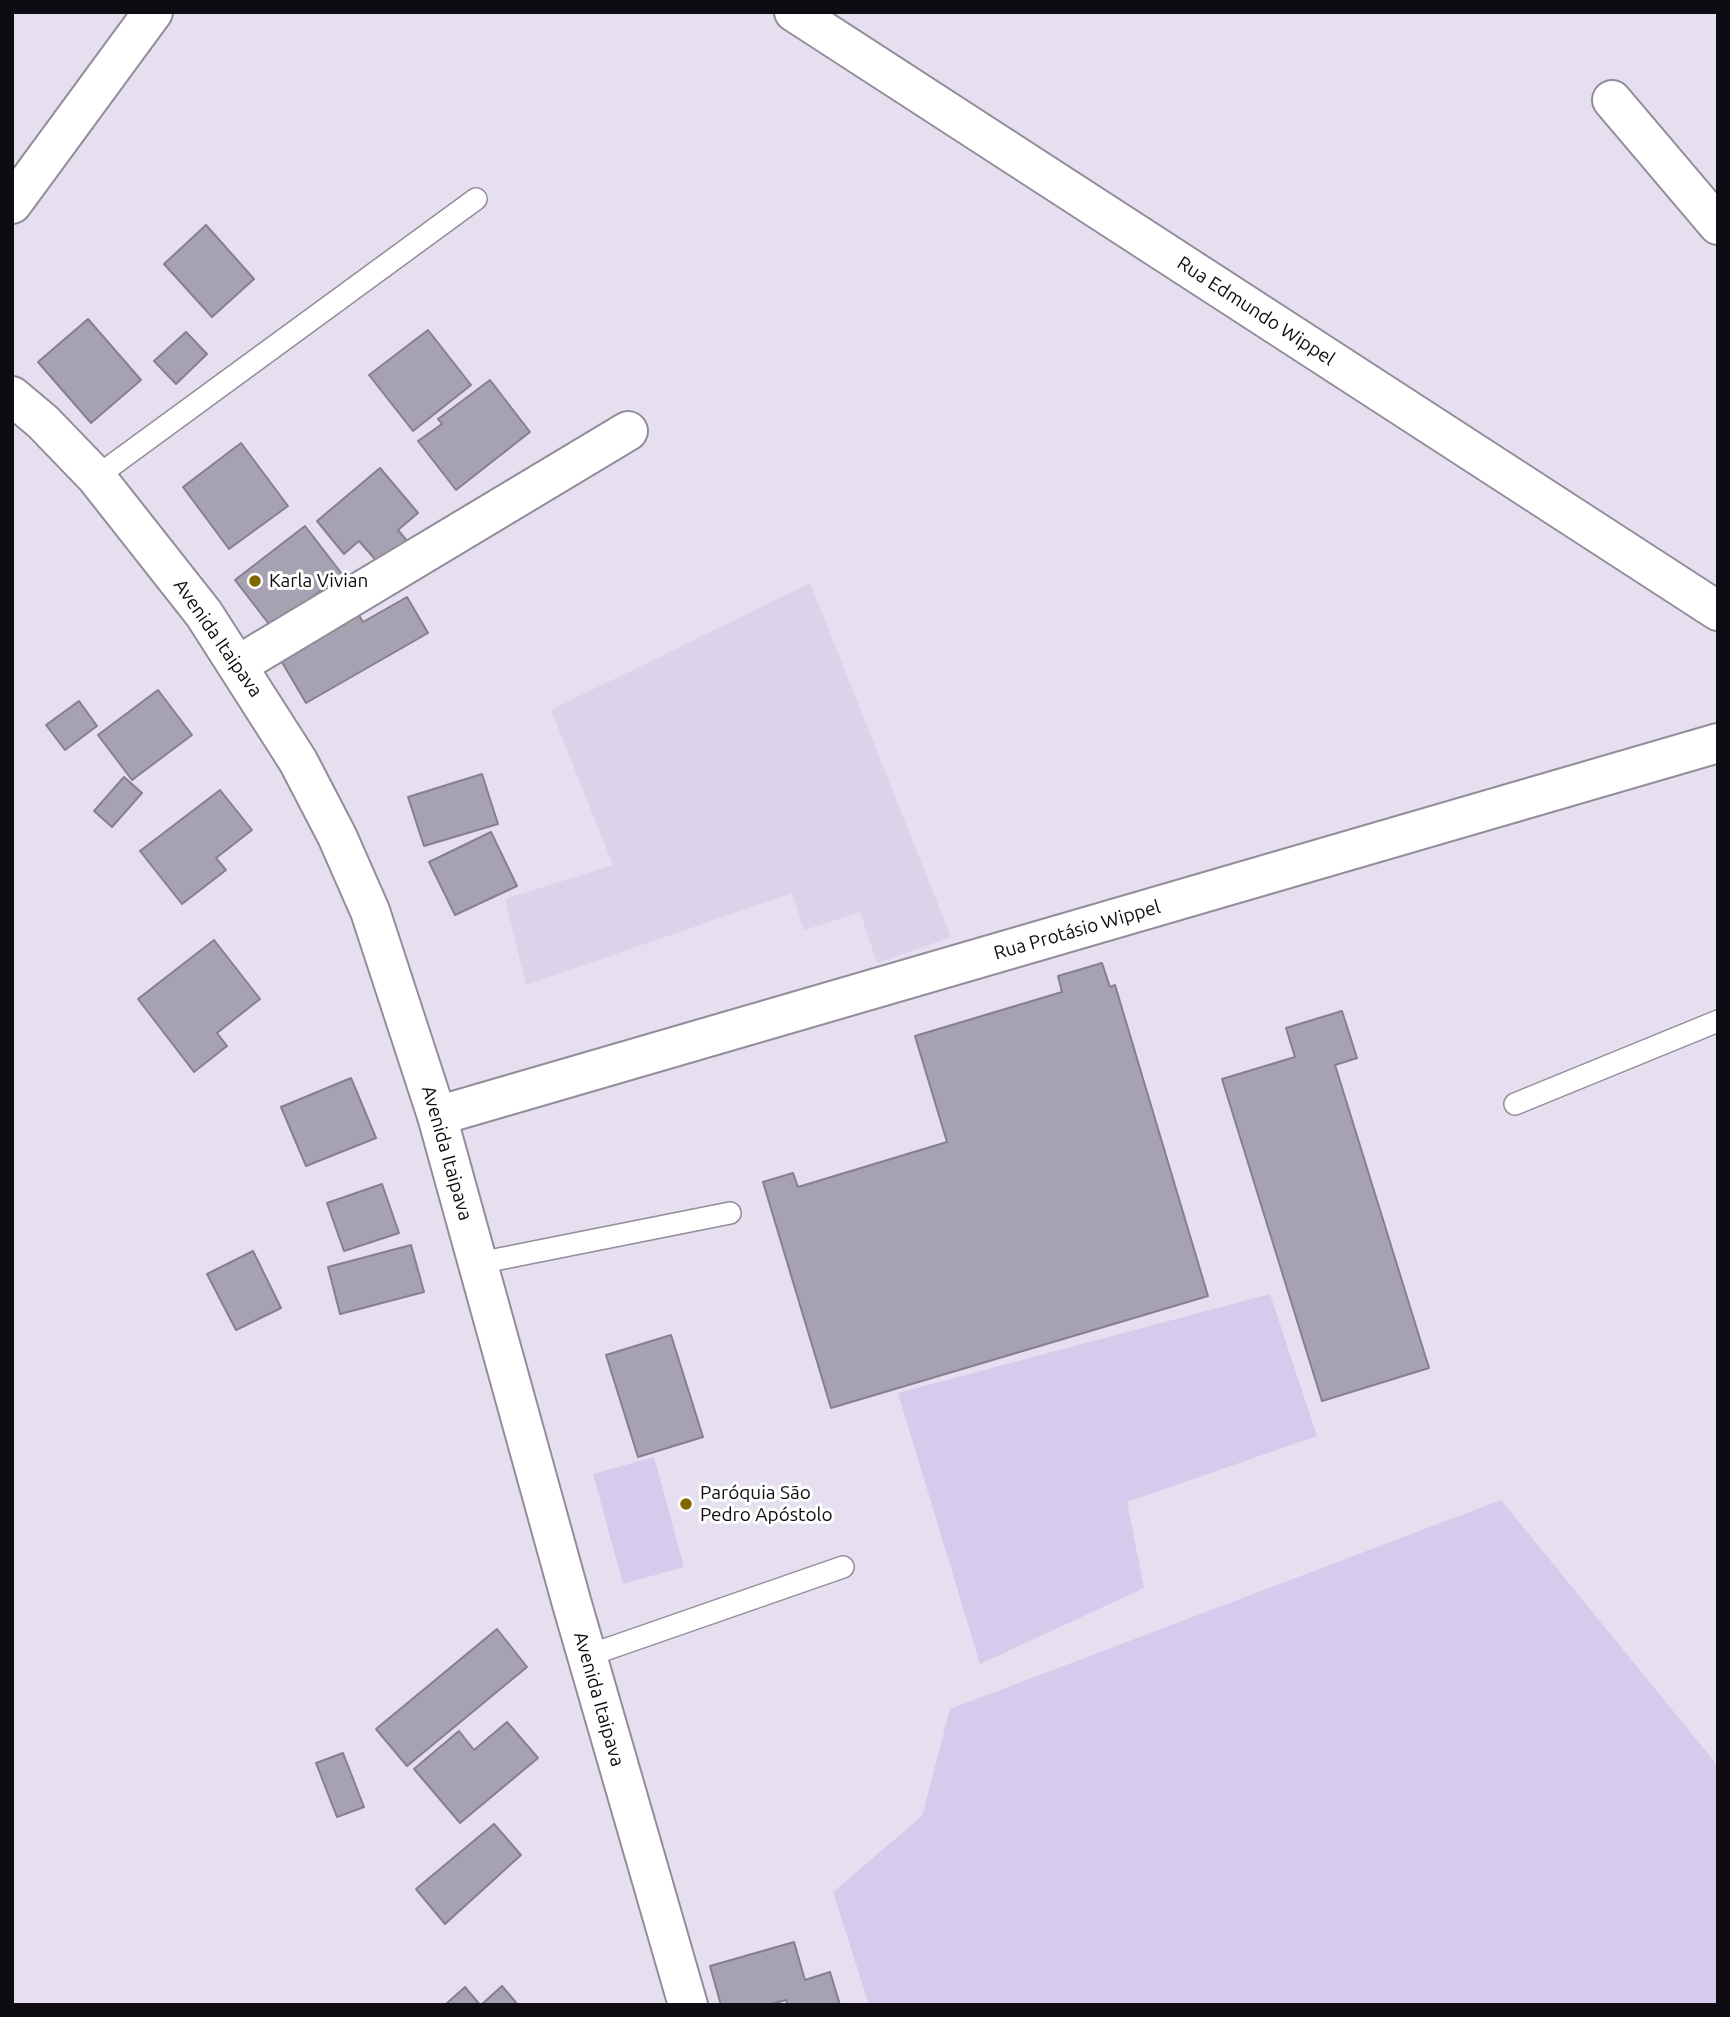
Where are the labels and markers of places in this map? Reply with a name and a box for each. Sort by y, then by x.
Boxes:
place label: Karla Vivian [269,570,368,592]
marker: Karla Vivian [247,573,263,589]
place label: Paróquia São Pedro Apóstolo [700,1482,833,1526]
marker: Paróquia São Pedro Apóstolo [678,1496,694,1512]

